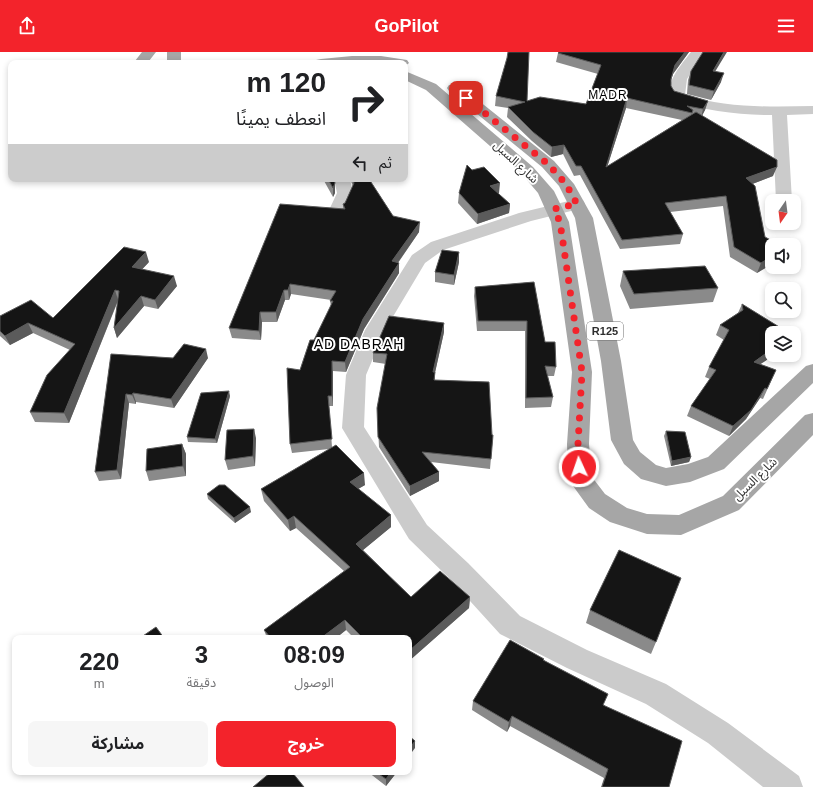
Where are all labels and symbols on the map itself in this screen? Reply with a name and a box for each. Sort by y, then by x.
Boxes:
pin [449,81,483,115]
district label: MADR [588,88,628,102]
street label: شارع السبل [489,138,541,188]
north arrow [765,194,801,230]
road number: R125 [587,322,623,340]
district label: AD DABRAH [314,336,404,352]
position arrow [558,446,600,488]
street label: شارع السبل [730,455,781,505]

